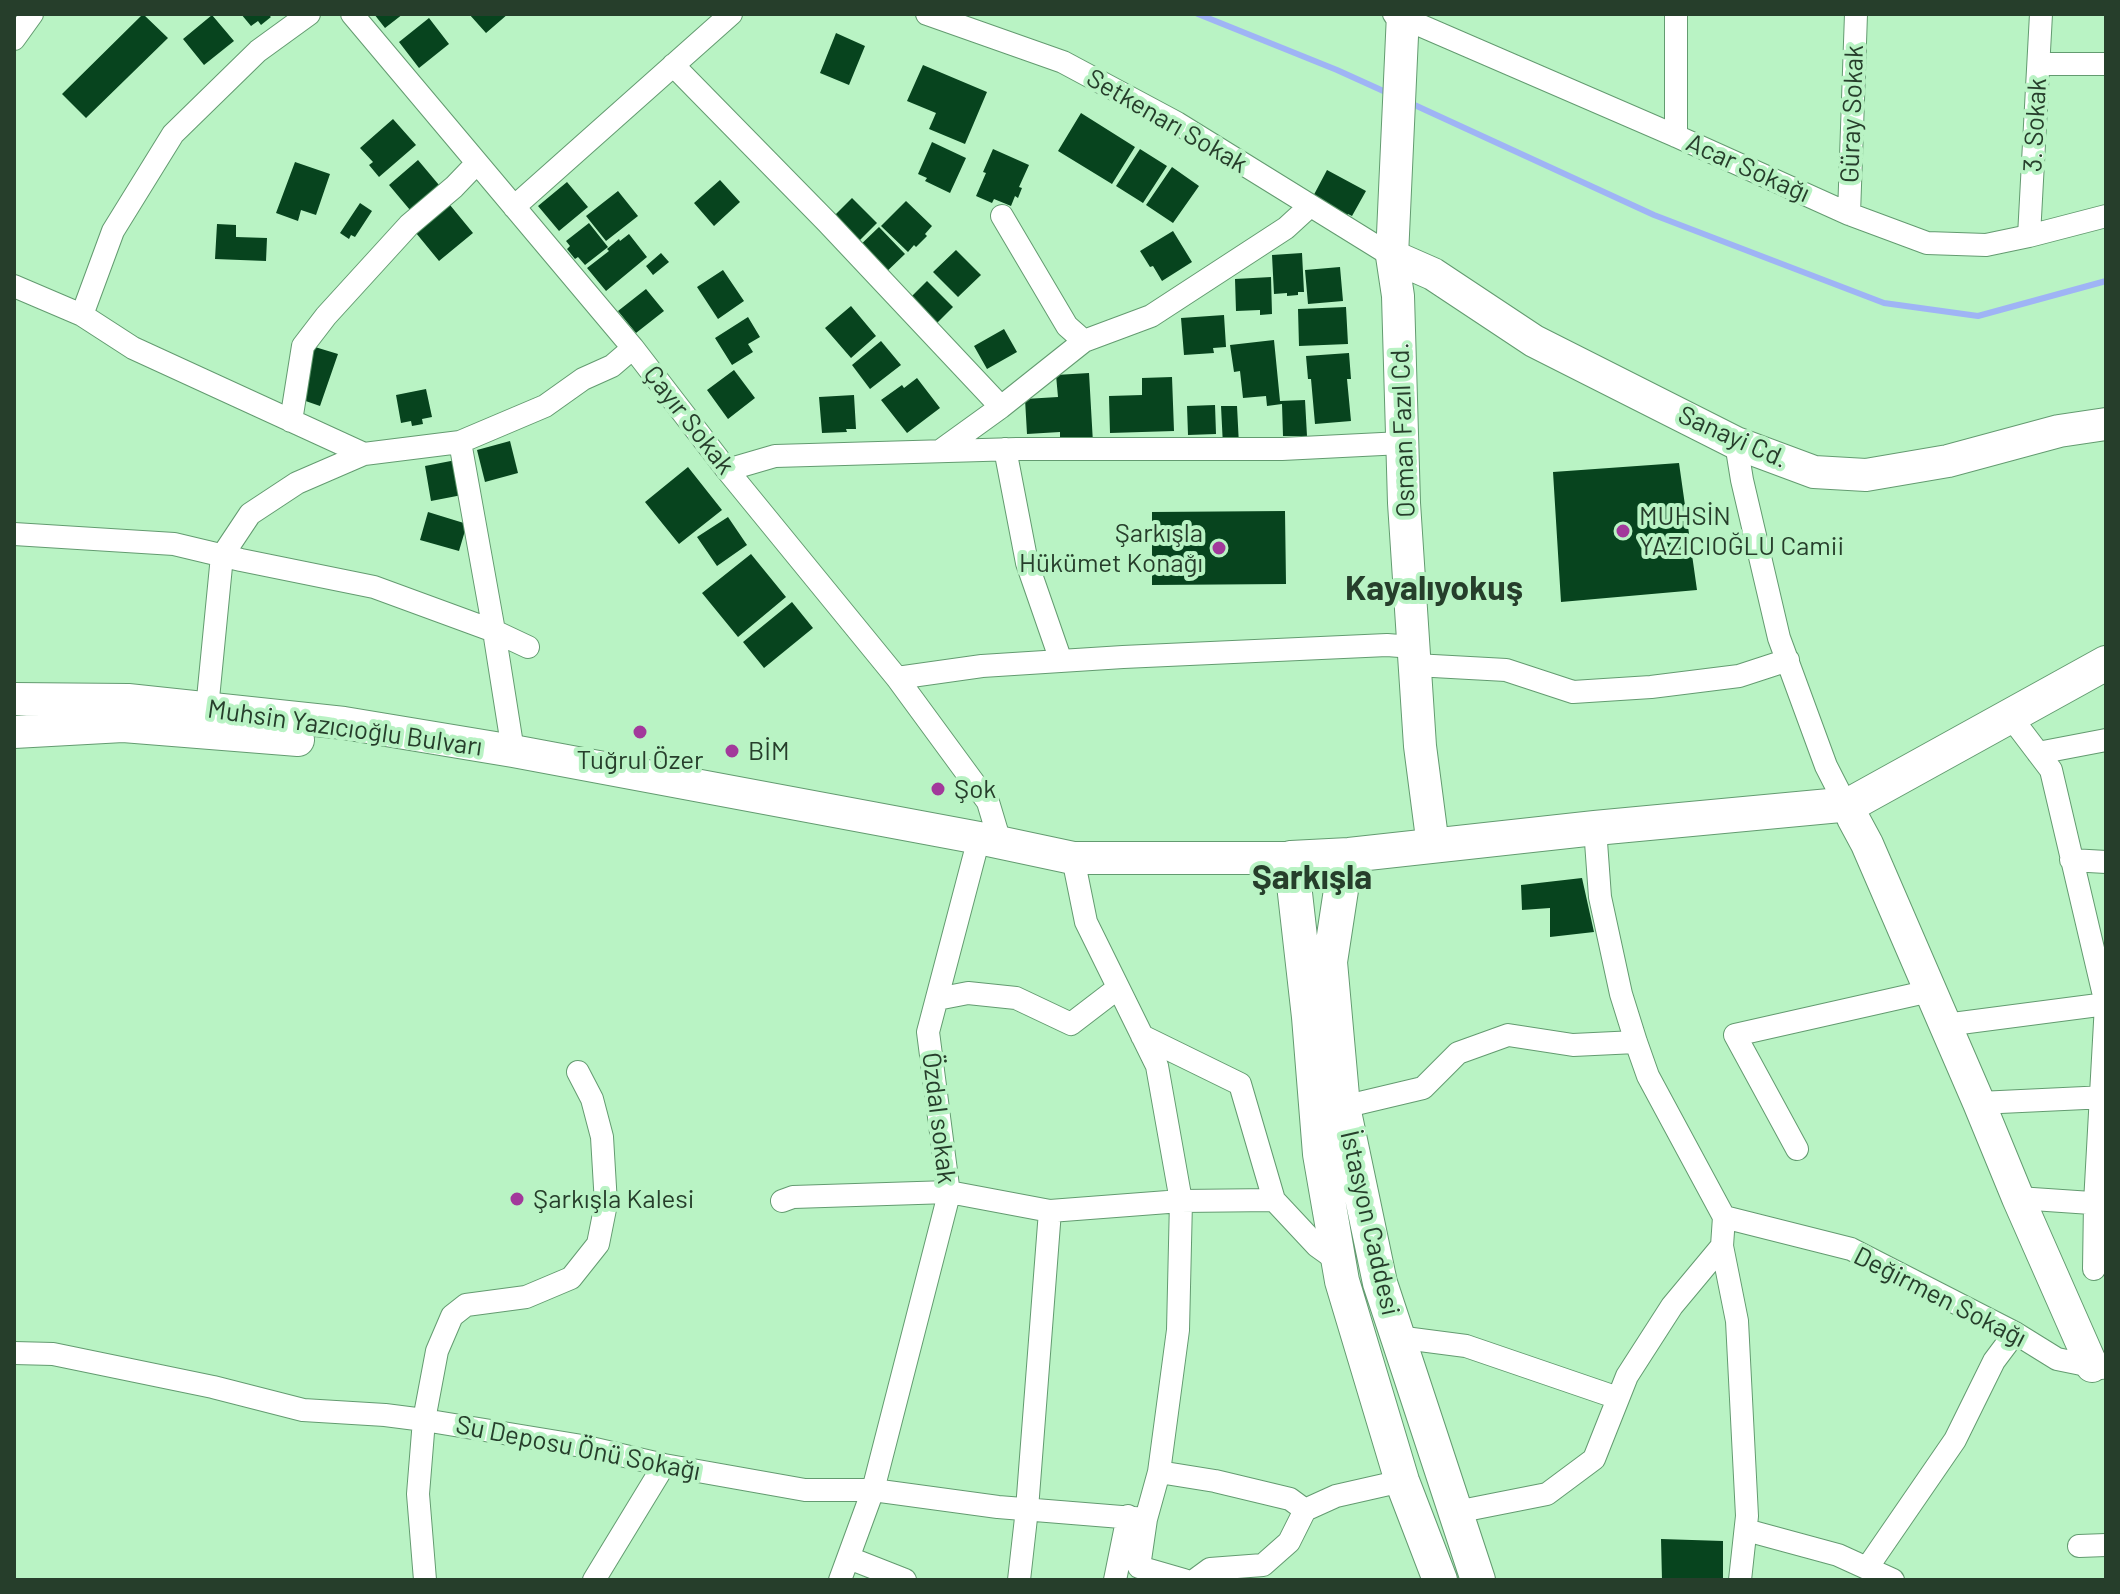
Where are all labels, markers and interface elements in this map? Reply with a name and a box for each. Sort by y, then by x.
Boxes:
street label: Güray Sokak [1834,44,1870,184]
street label: Setkenarı Sokak [1081,62,1253,180]
street label: 3. Sokak [2017,77,2053,173]
street label: Acar Sokağı [1681,127,1815,209]
street label: Osman Fazıl Cd. [1384,342,1422,518]
street label: Çayır Sokak [637,359,741,481]
street label: Sanayi Cd. [1673,399,1793,475]
place label: MUHSİN YAZICIOĞLU Camii [1639,500,1844,562]
place label: Şarkışla Hükümet Konağı [1019,517,1203,578]
marker: MUHSİN YAZICIOĞLU Camii [1614,522,1632,540]
marker: Şarkışla Hükümet Konağı [1210,539,1228,557]
district label: Kayalıyokuş [1345,569,1523,609]
street label: Muhsin Yazıcıoğlu Bulvarı [206,693,484,763]
marker: Tuğrul Özer [631,723,649,741]
place label: BİM [748,735,790,767]
marker: BİM [723,742,741,760]
place label: Tuğrul Özer [576,744,704,776]
place label: Şok [954,773,996,805]
marker: Şok [929,780,947,798]
district label: Şarkışla [1252,858,1372,898]
street label: Özdal sokak [915,1050,963,1186]
street label: İstasyon Caddesi [1334,1128,1406,1318]
place label: Şarkışla Kalesi [533,1183,694,1215]
marker: Şarkışla Kalesi [508,1190,526,1208]
street label: Değirmen Sokağı [1849,1240,2031,1354]
street label: Su Deposu Önü Sokağı [453,1409,703,1487]

